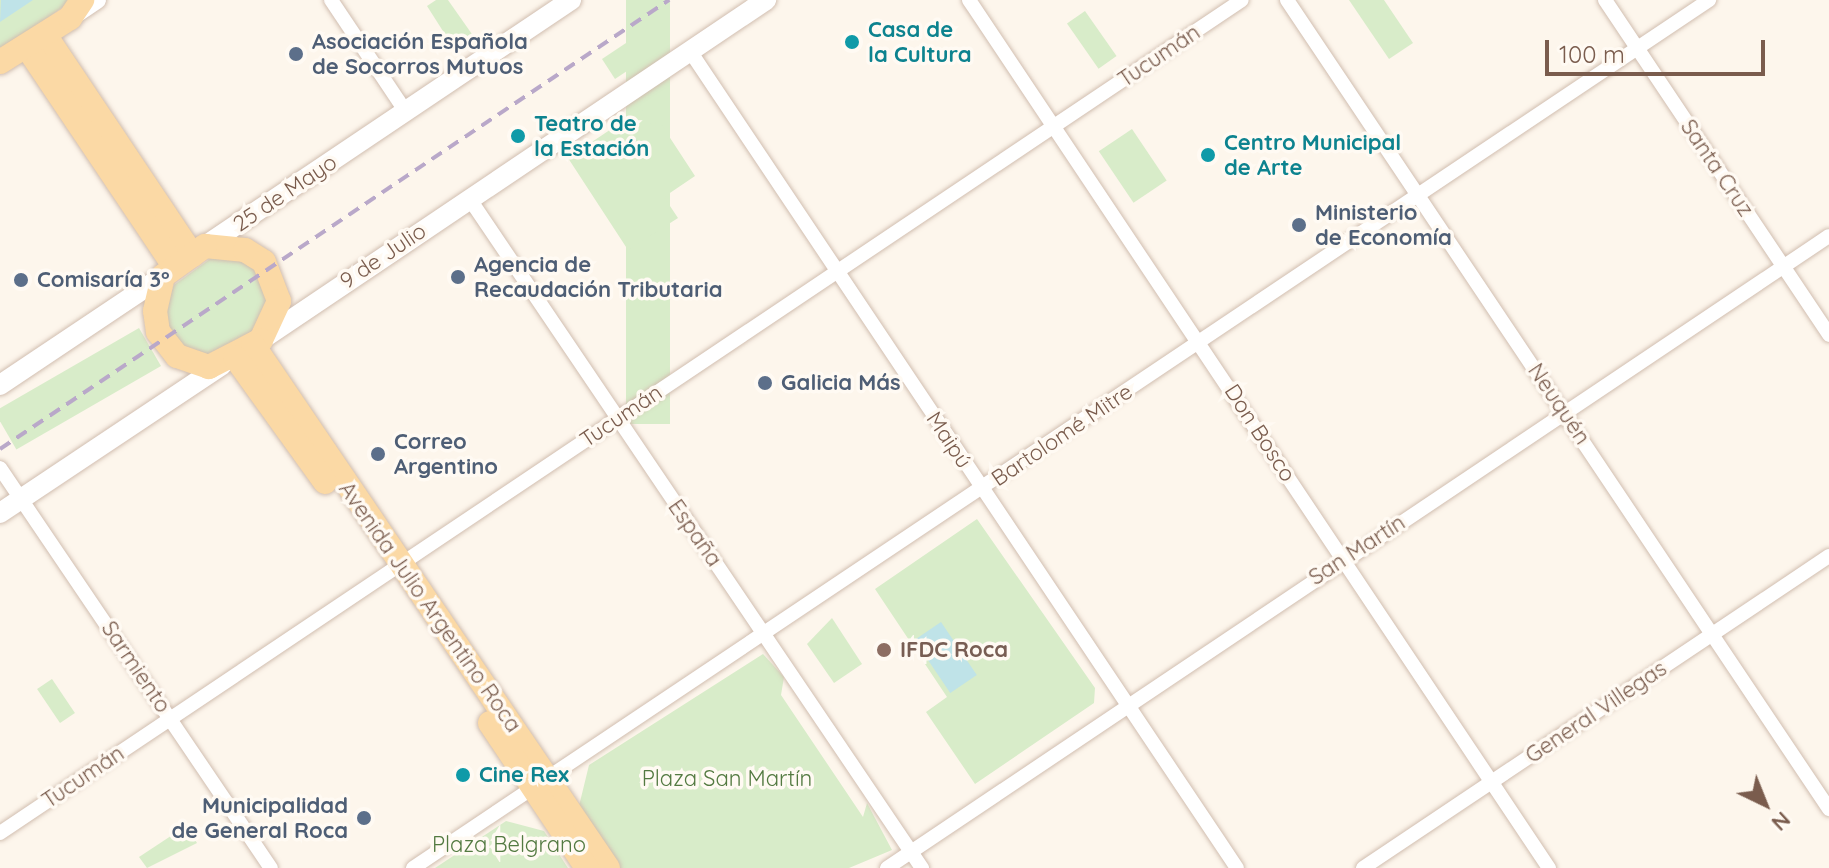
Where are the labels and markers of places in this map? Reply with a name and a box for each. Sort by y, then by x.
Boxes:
place label: Casa de la Cultura [868,16,972,68]
place label: Asociación Española de Socorros Mutuos [312,28,528,80]
marker: Casa de la Cultura [843,33,861,51]
marker: Asociación Española de Socorros Mutuos [287,45,305,63]
place label: Teatro de la Estación [534,110,649,162]
marker: Teatro de la Estación [509,127,527,145]
place label: Centro Municipal de Arte [1224,129,1401,180]
marker: Centro Municipal de Arte [1199,146,1217,164]
place label: Ministerio de Economía [1315,199,1452,250]
marker: Ministerio de Economía [1290,216,1308,234]
place label: Agencia de Recaudación Tributaria [474,251,722,302]
place label: Comisaría 3° [37,267,170,293]
marker: Agencia de Recaudación Tributaria [449,268,467,286]
marker: Comisaría 3° [12,271,30,289]
place label: Galicia Más [781,370,901,396]
marker: Galicia Más [756,374,774,392]
place label: Correo Argentino [394,428,498,480]
marker: Correo Argentino [369,445,387,463]
place label: IFDC Roca [900,637,1008,663]
marker: IFDC Roca [875,641,893,659]
place label: Cine Rex [479,762,569,788]
marker: Cine Rex [454,766,472,784]
place label: Municipalidad de General Roca [171,792,348,844]
marker: Municipalidad de General Roca [355,809,373,827]

